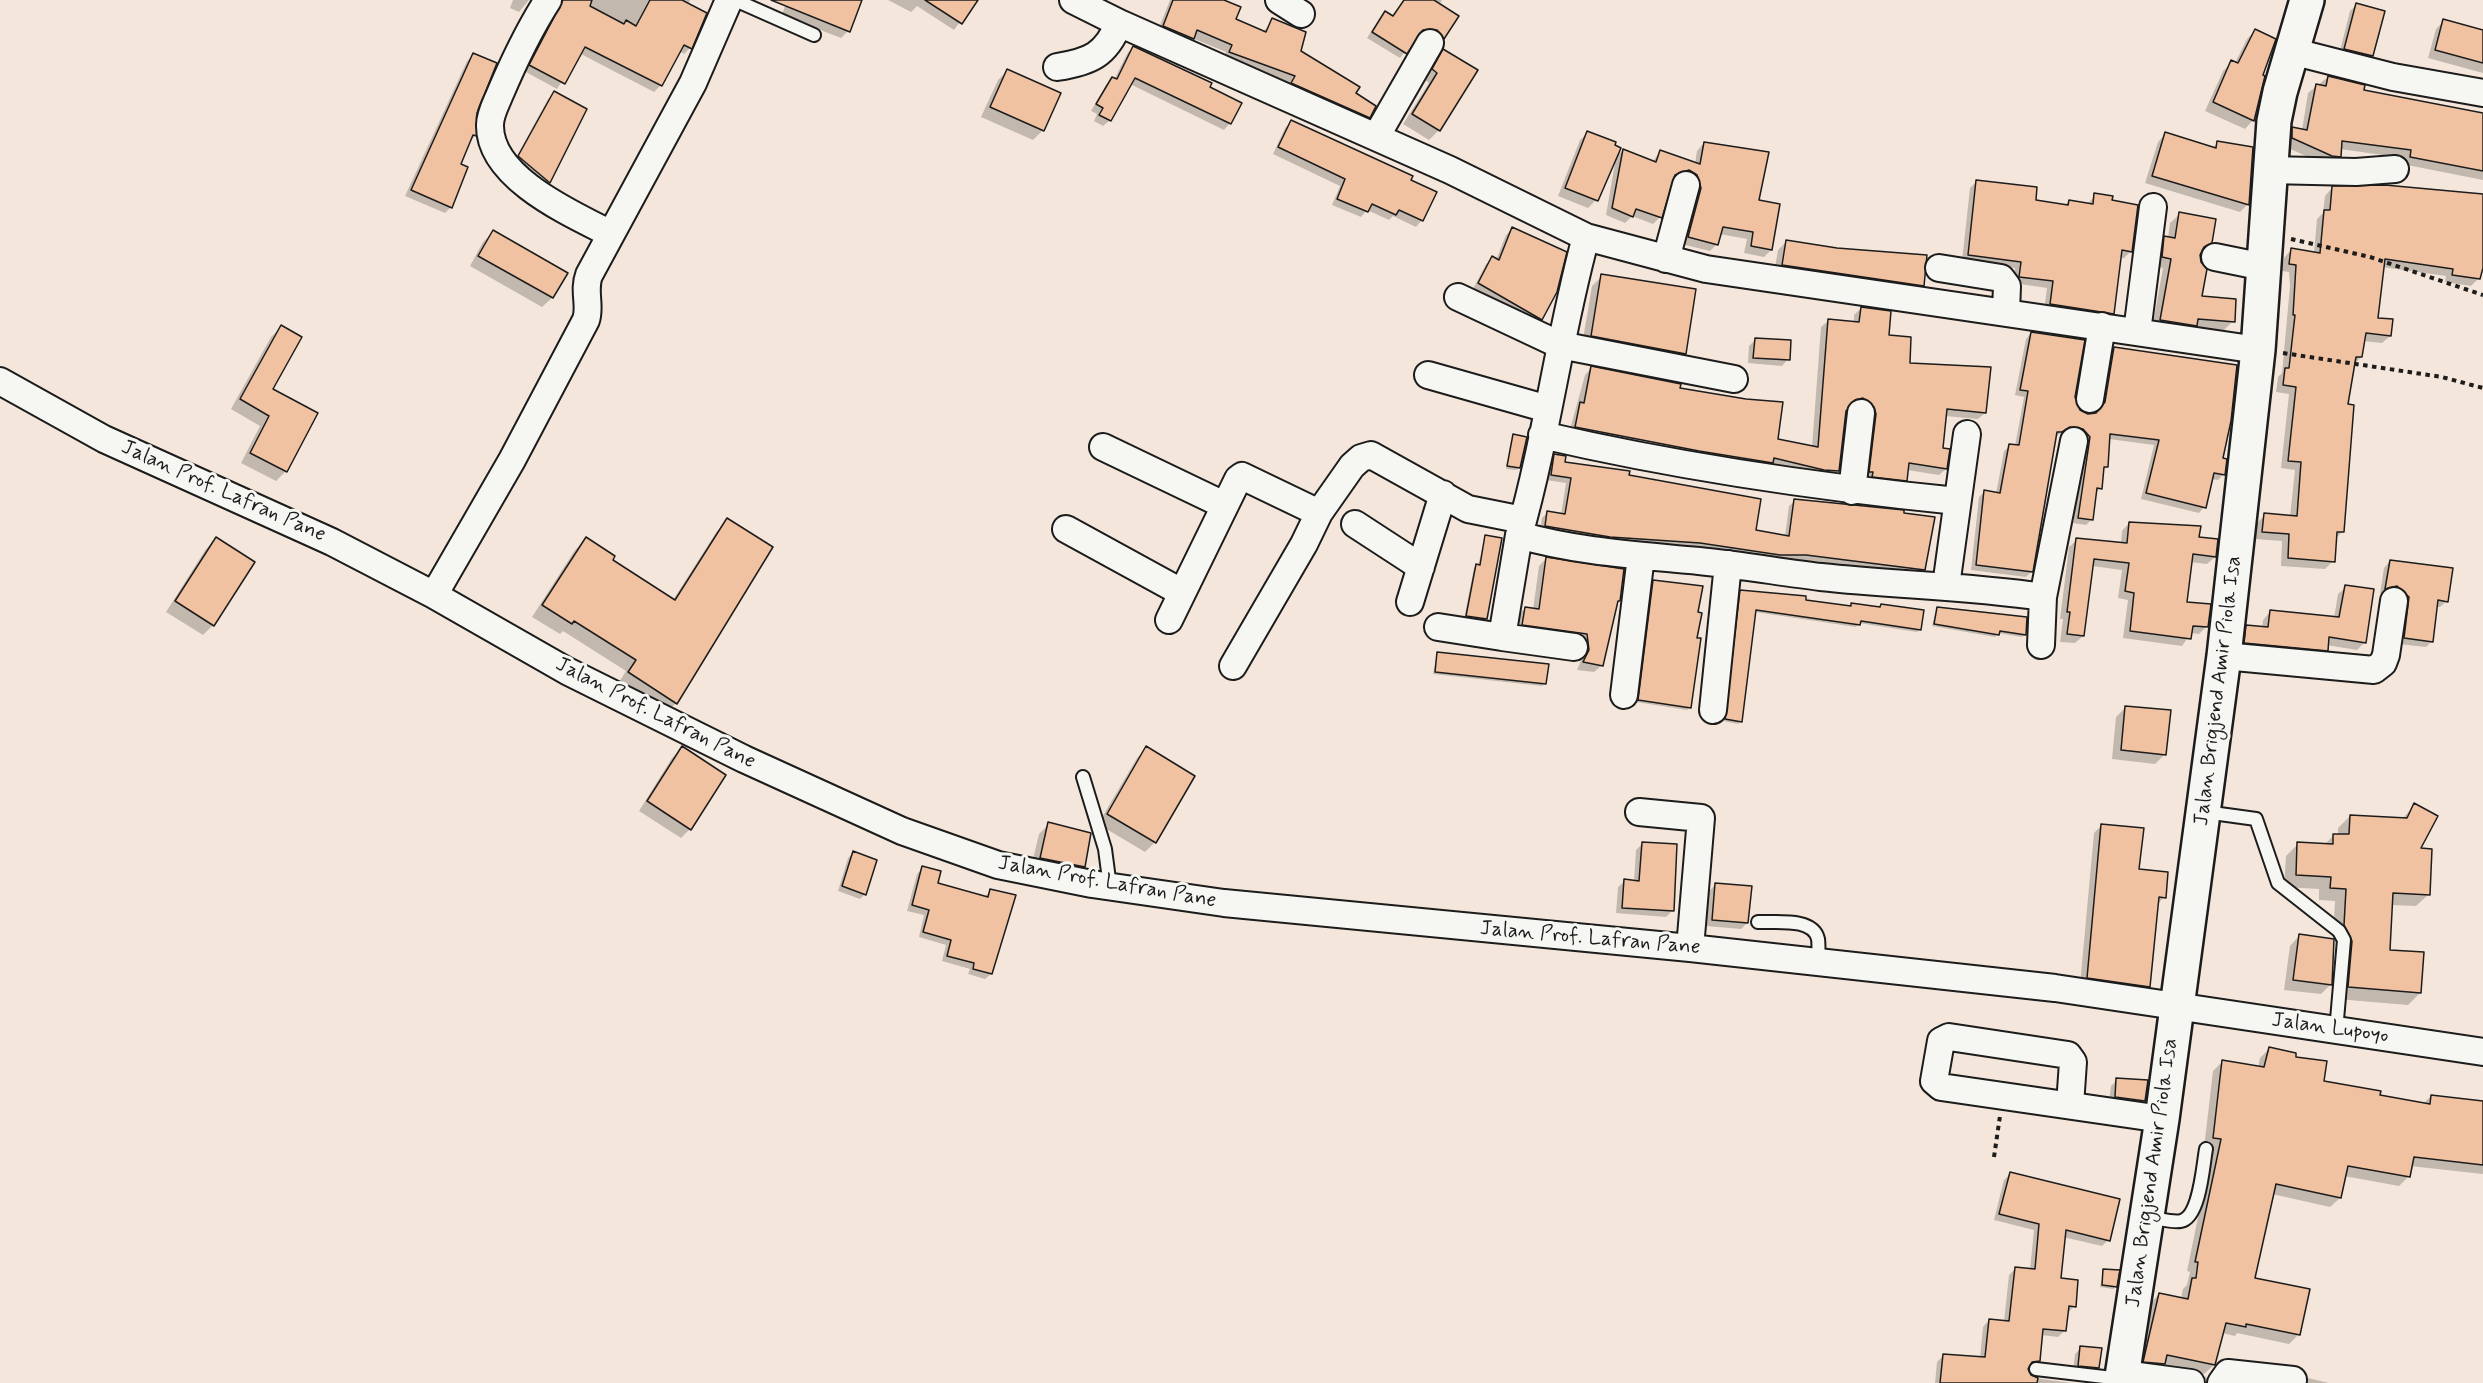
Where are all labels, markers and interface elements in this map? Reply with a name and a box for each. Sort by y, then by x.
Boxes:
street label: Jalan Prof. Lafran Pane [117,435,329,549]
street label: Jalan Brigjend Amir Piola Isa [2190,555,2248,827]
street label: Jalan Prof. Lafran Pane [551,653,759,775]
street label: Jalan Prof. Lafran Pane [996,851,1218,915]
street label: Jalan Prof. Lafran Pane [1479,917,1701,961]
street label: Jalan Lupoyo [2270,1008,2390,1050]
street label: Jalan Brigjend Amir Piola Isa [2122,1037,2184,1309]

